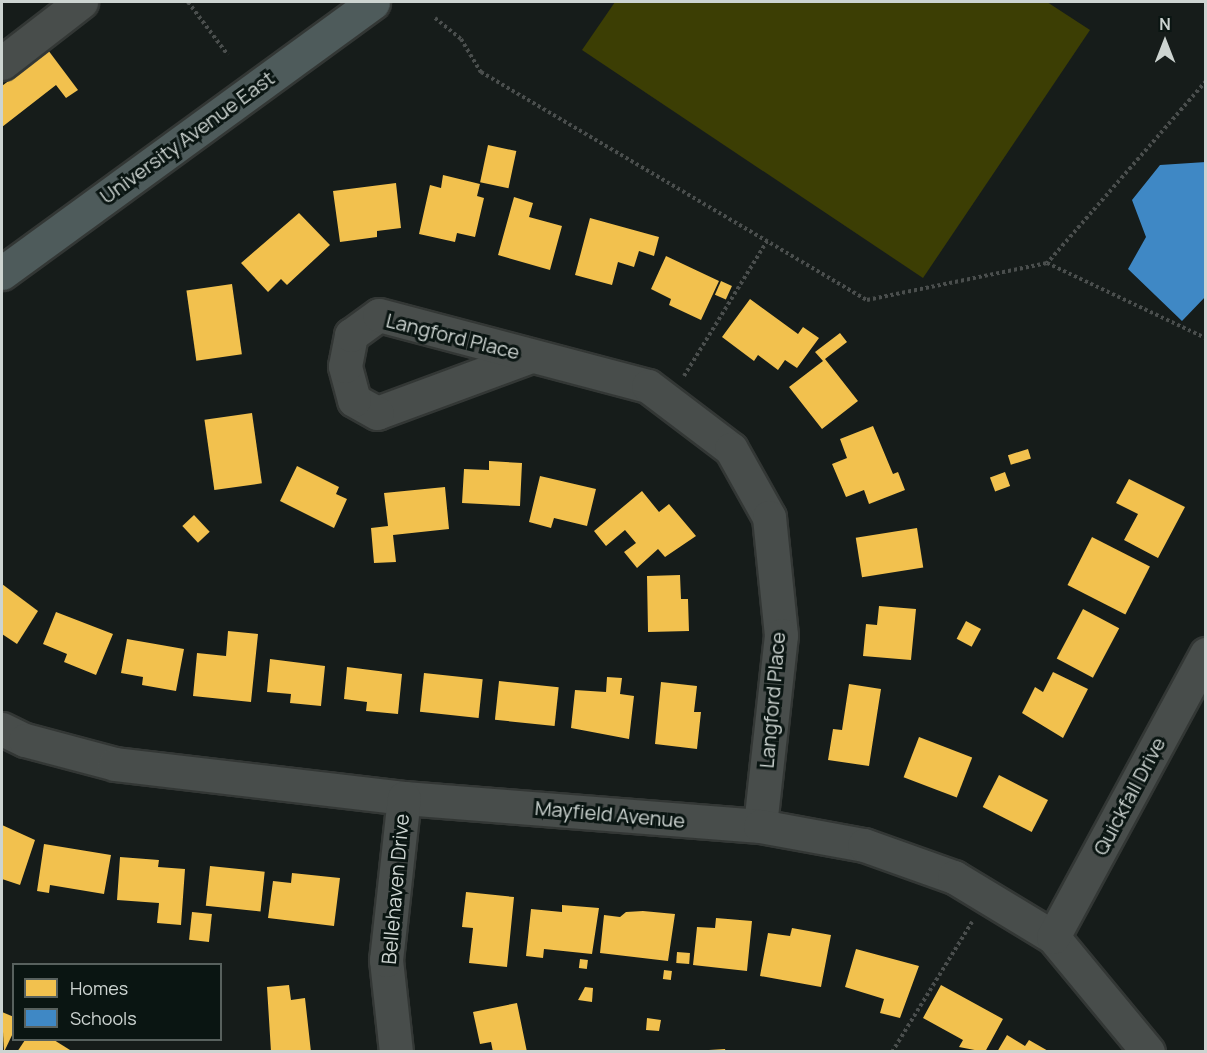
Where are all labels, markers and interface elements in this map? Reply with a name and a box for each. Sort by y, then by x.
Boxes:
north arrow [1135,12,1195,72]
text: N [1159,13,1171,35]
street label: University Avenue East [95,66,279,208]
street label: Langford Place [384,308,522,364]
street label: Langford Place [754,631,790,769]
street label: Quickfall Drive [1088,733,1170,859]
street label: Mayfield Avenue [534,795,686,833]
street label: Bellehaven Drive [376,813,414,965]
legend [12,963,222,1041]
text: Homes [70,976,128,1000]
text: Schools [70,1006,137,1030]

